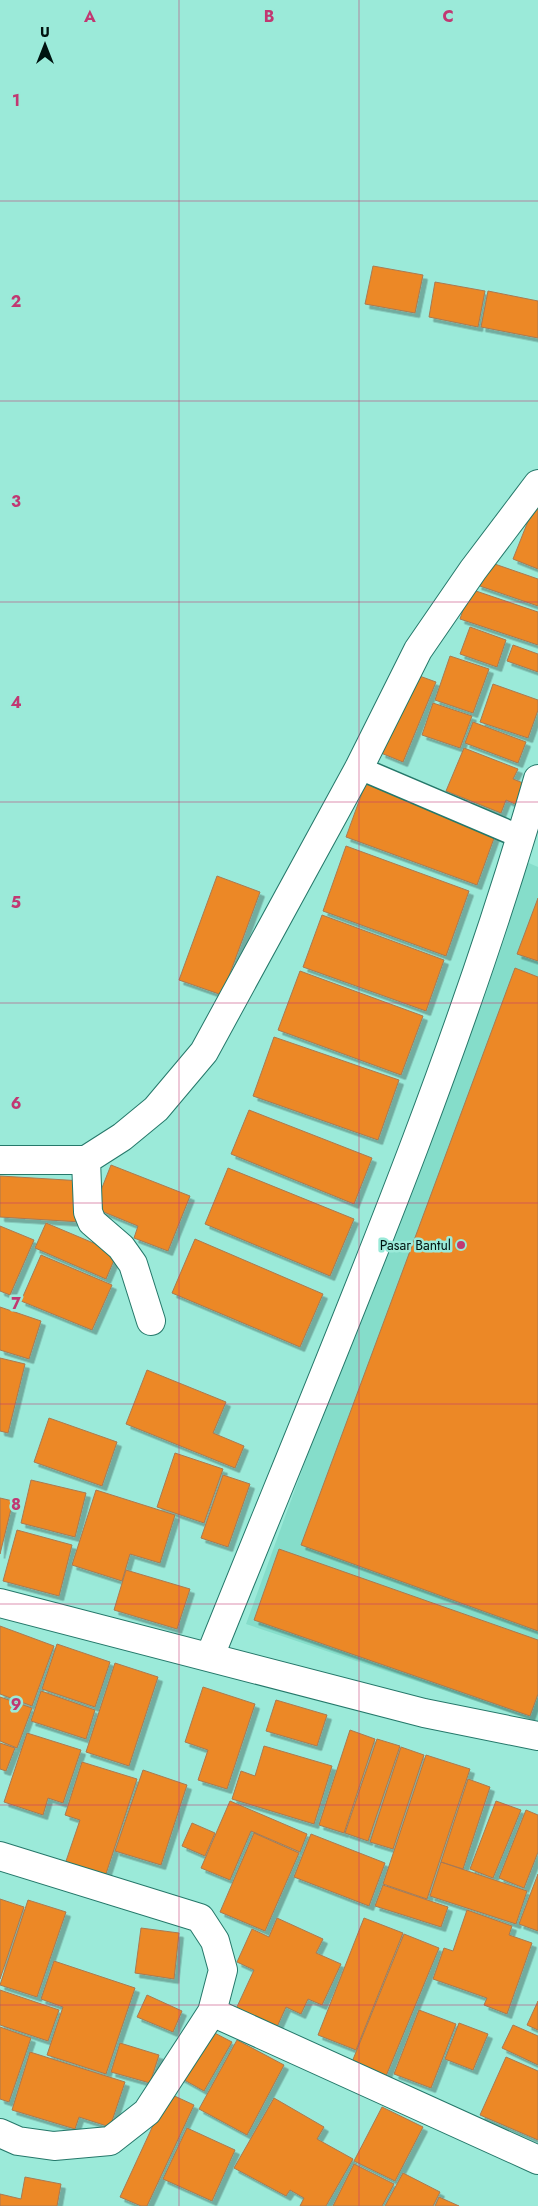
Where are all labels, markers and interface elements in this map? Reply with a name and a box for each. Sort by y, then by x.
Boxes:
text: A [83,5,96,28]
text: B [264,5,274,28]
text: C [442,5,454,28]
north arrow [20,20,70,70]
text: U [40,22,50,42]
text: 1 [12,89,20,112]
text: 2 [11,290,21,313]
text: 3 [11,490,21,513]
text: 4 [10,691,22,714]
text: 5 [11,891,21,914]
text: 6 [11,1092,21,1115]
place label: Pasar Bantul [380,1235,451,1255]
marker: Pasar Bantul [455,1239,467,1251]
text: 7 [11,1292,21,1315]
text: 8 [11,1493,21,1516]
text: 9 [11,1693,21,1716]

